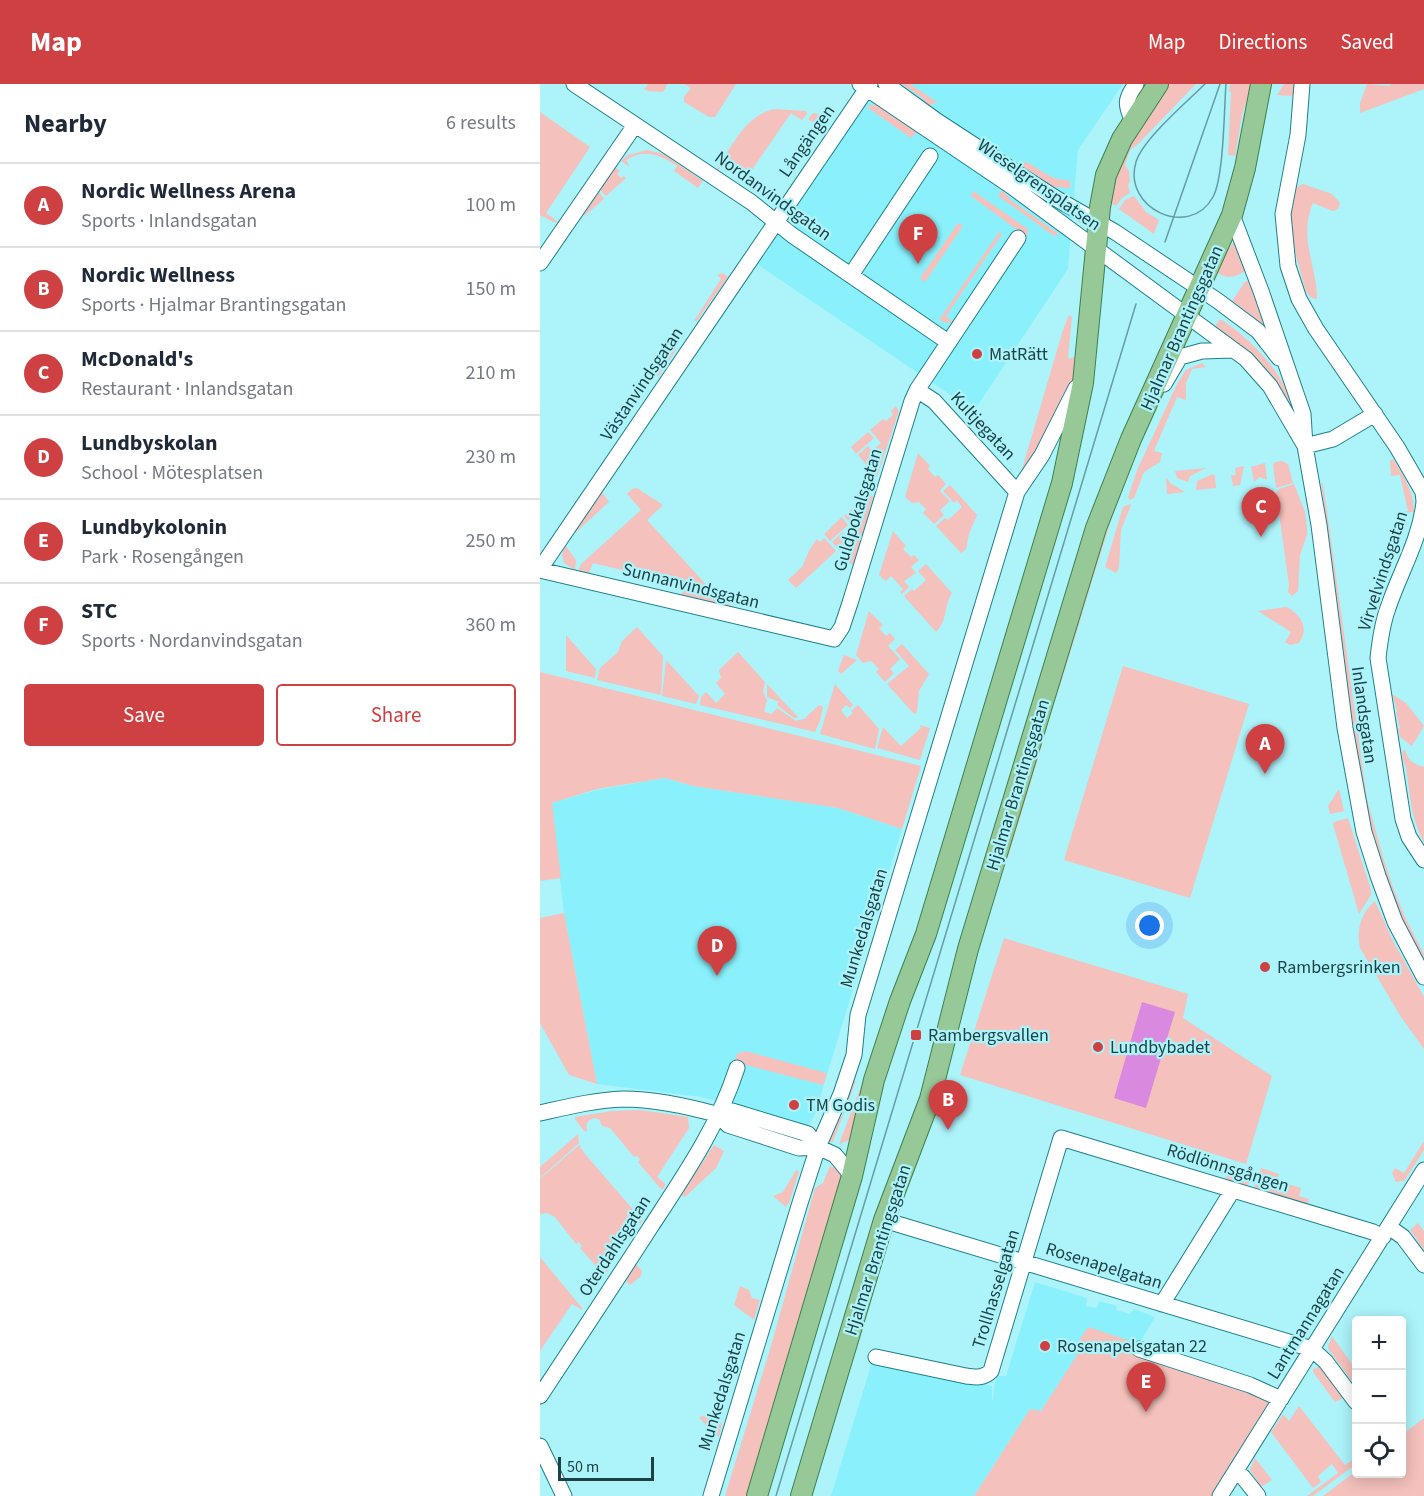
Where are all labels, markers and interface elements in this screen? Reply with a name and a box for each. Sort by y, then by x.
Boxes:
text: Map [30,22,82,62]
text: Map [1148,27,1186,57]
text: Directions [1219,27,1307,57]
text: Saved [1340,27,1394,57]
street label: Långängen [773,100,841,182]
text: Nearby [24,105,107,142]
text: 6 results [446,109,516,137]
street label: Wieselgrensplatsen [972,133,1106,237]
street label: Nordanvindsgatan [710,145,836,247]
text: Nordic Wellness Arena [81,175,296,207]
text: A [38,191,49,219]
text: 100 m [466,191,516,219]
text: Sports · Inlandsgatan [81,207,257,235]
pin: F [898,214,938,264]
street label: Hjalmar Brantingsgatan [1134,242,1230,414]
text: Nordic Wellness [81,259,235,291]
text: B [37,275,50,303]
text: 150 m [466,275,516,303]
text: Sports · Hjalmar Brantingsgatan [81,291,346,319]
street label: Västanvindsgatan [595,322,689,446]
place label: MatRätt [989,342,1048,367]
text: McDonald's [81,343,193,375]
marker: MatRätt [970,347,984,361]
text: C [38,359,49,387]
text: 210 m [466,359,516,387]
text: Restaurant · Inlandsgatan [81,375,293,403]
street label: Kultjegatan [945,386,1021,466]
text: Lundbyskolan [81,427,218,459]
text: D [37,443,50,471]
text: 230 m [466,443,516,471]
street label: Guldpokalsgatan [827,445,889,575]
text: School · Mötesplatsen [81,459,263,487]
pin: C [1242,488,1280,537]
street label: Virvelvindsgatan [1352,508,1414,634]
text: Lundbykolonin [81,511,227,543]
text: E [38,527,49,555]
text: 250 m [466,527,516,555]
text: Park · Rosengången [81,543,244,571]
street label: Sunnanvindsgatan [620,557,762,615]
text: STC [81,595,117,627]
text: F [38,611,49,639]
text: 360 m [466,611,516,639]
text: Sports · Nordanvindsgatan [81,627,303,655]
street label: Inlandsgatan [1345,665,1383,765]
button: Save [24,684,264,746]
button: Share [276,684,516,746]
street label: Hjalmar Brantingsgatan [980,696,1056,874]
pin: A [1246,724,1284,774]
street label: Munkedalsgatan [834,865,894,991]
your location [1135,911,1164,940]
pin: D [698,926,736,976]
place label: Rambergsrinken [1277,955,1401,980]
marker: Rambergsrinken [1258,960,1272,974]
place label: Rambergsvallen [928,1023,1049,1048]
marker: Rambergsvallen [909,1028,923,1042]
place label: Lundbybadet [1110,1035,1210,1060]
marker: Lundbybadet [1091,1040,1105,1054]
pin: B [928,1080,968,1130]
place label: TM Godis [806,1093,875,1118]
marker: TM Godis [787,1098,801,1112]
street label: Rödlönnsgången [1164,1138,1292,1198]
street label: Hjalmar Brantingsgatan [839,1161,917,1339]
street label: Oterdahlsgatan [573,1191,657,1301]
street label: Trollhasselgatan [966,1226,1026,1352]
street label: Rosenapelgatan [1043,1236,1165,1296]
street label: Lantmannagatan [1261,1262,1351,1384]
map controls [1352,1316,1406,1478]
button: + [1352,1316,1406,1370]
street label: Munkedalsgatan [692,1328,752,1454]
place label: Rosenapelsgatan 22 [1057,1334,1207,1359]
marker: Rosenapelsgatan 22 [1038,1339,1052,1353]
pin: E [1126,1362,1166,1412]
button: − [1352,1370,1406,1424]
button: locate [1352,1424,1406,1478]
scale bar [558,1454,654,1482]
text: 50 m [567,1456,599,1478]

